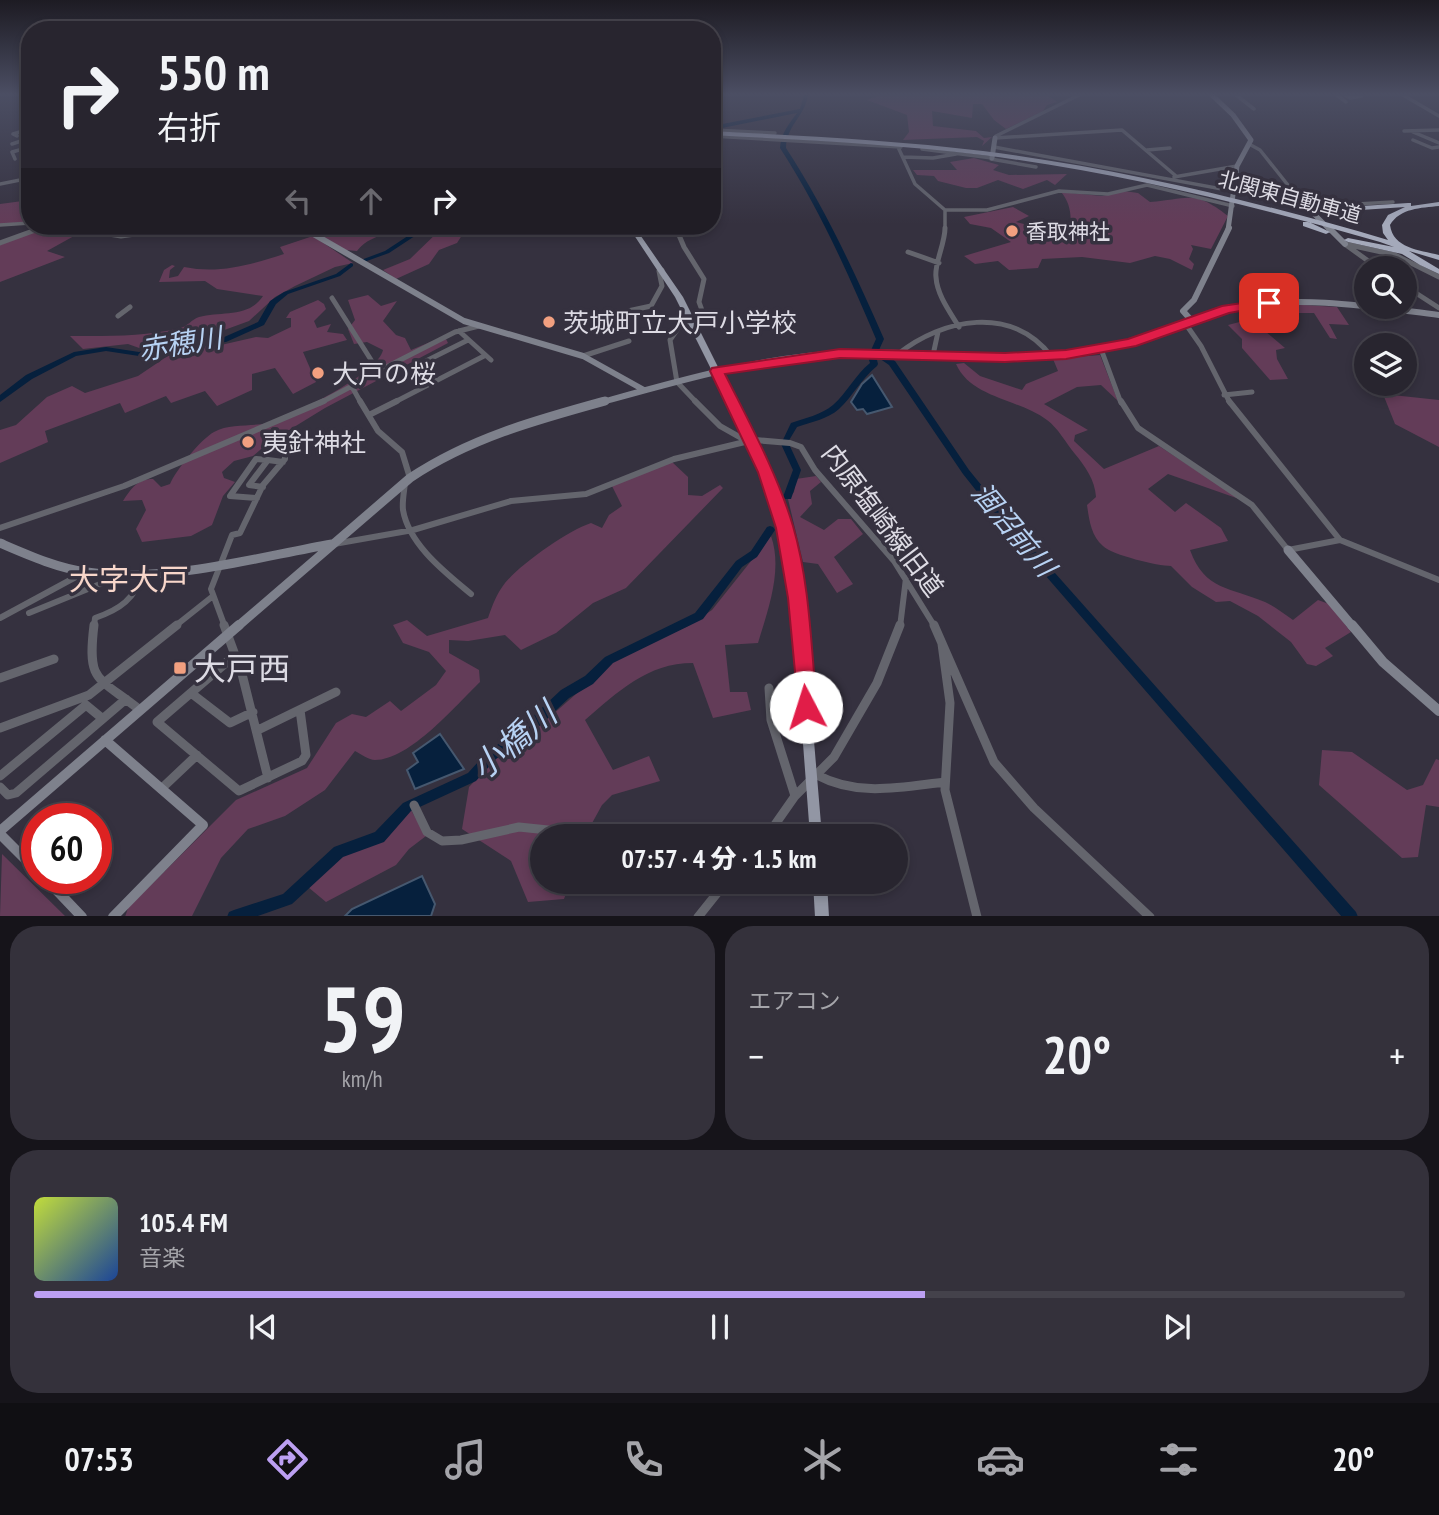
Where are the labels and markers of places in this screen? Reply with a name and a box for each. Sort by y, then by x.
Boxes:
place label: 香取神社 [1026,218,1110,245]
marker: 香取神社 [1004,223,1020,239]
pin [1239,273,1299,333]
place label: 茨城町立大戸小学校 [563,306,797,339]
marker: 茨城町立大戸小学校 [541,314,557,330]
place label: 大戸の桜 [332,357,436,390]
marker: 大戸の桜 [310,365,326,381]
place label: 夷針神社 [262,426,366,459]
marker: 夷針神社 [240,434,256,450]
place label: 大戸西 [194,647,290,689]
marker: 大戸西 [172,660,188,676]

